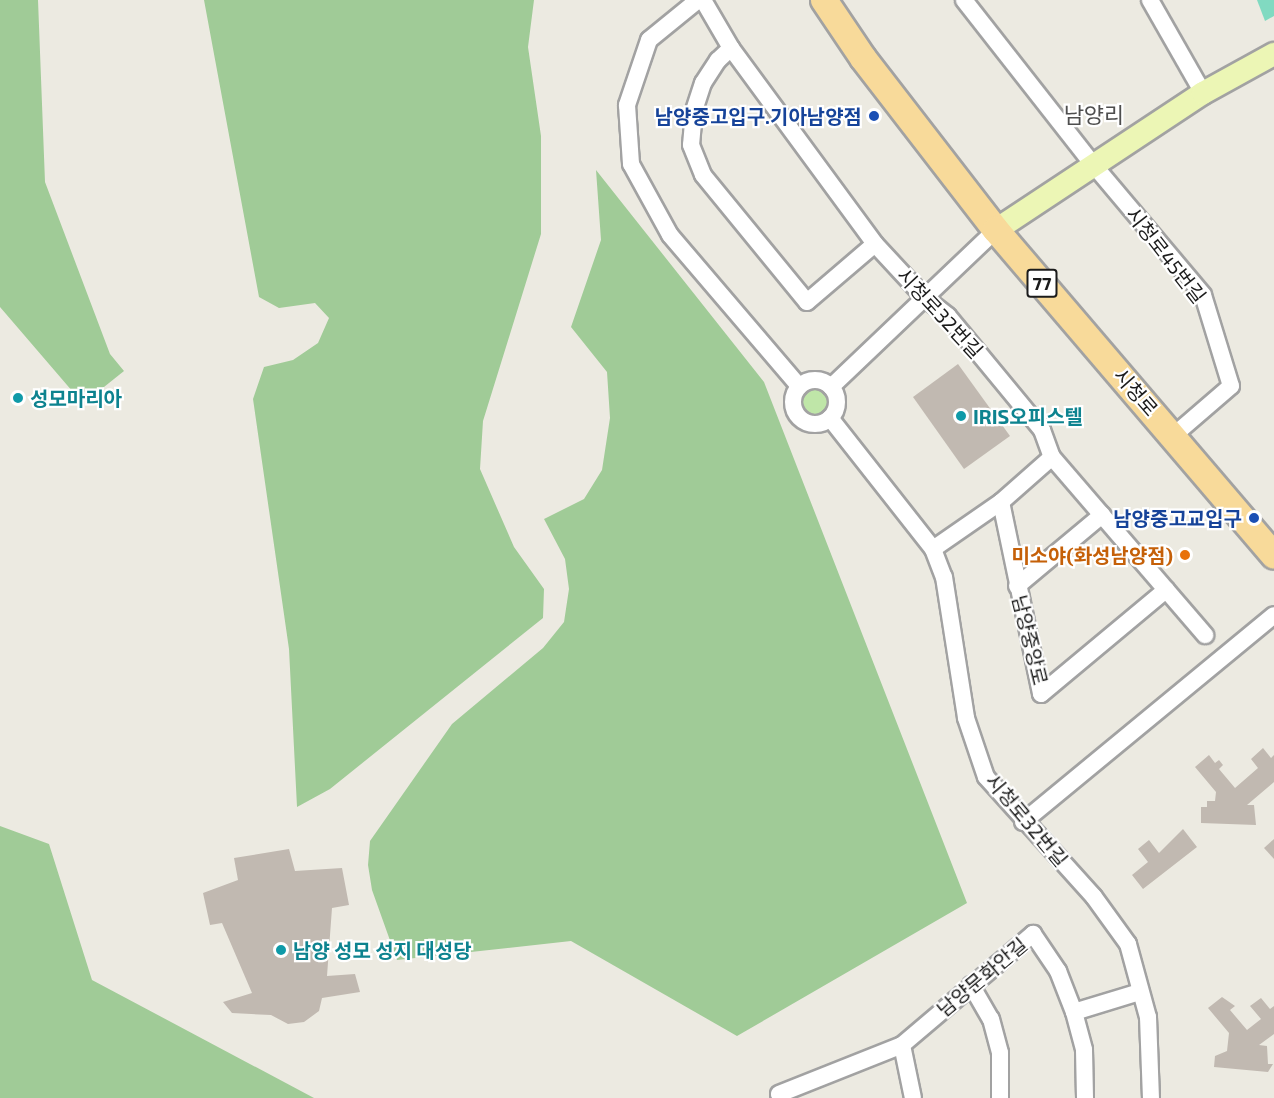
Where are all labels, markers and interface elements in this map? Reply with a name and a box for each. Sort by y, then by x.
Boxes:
district label: 남양리 [1064,102,1124,128]
place label: 남양중고입구.기아남양점 [655,104,862,128]
marker: 남양중고입구.기아남양점 [867,109,881,123]
street label: 시청로45번길 [1121,202,1211,308]
street label: 시청로32번길 [892,263,988,363]
road number: 77 [1026,268,1058,298]
street label: 시청로 [1109,363,1163,421]
place label: 성모마리아 [30,386,122,410]
marker: 성모마리아 [11,391,25,405]
place label: IRIS오피스텔 [973,404,1083,428]
marker: IRIS오피스텔 [954,409,968,423]
place label: 남양중고교입구 [1113,506,1242,530]
marker: 남양중고교입구 [1247,511,1261,525]
place label: 미소야(화성남양점) [1011,543,1173,567]
marker: 미소야(화성남양점) [1178,548,1192,562]
street label: 남양중앙로 [1007,592,1053,688]
street label: 시청로32번길 [981,768,1073,872]
street label: 남양문화안길 [932,932,1032,1022]
place label: 남양 성모 성지 대성당 [293,938,472,962]
marker: 남양 성모 성지 대성당 [274,943,288,957]

